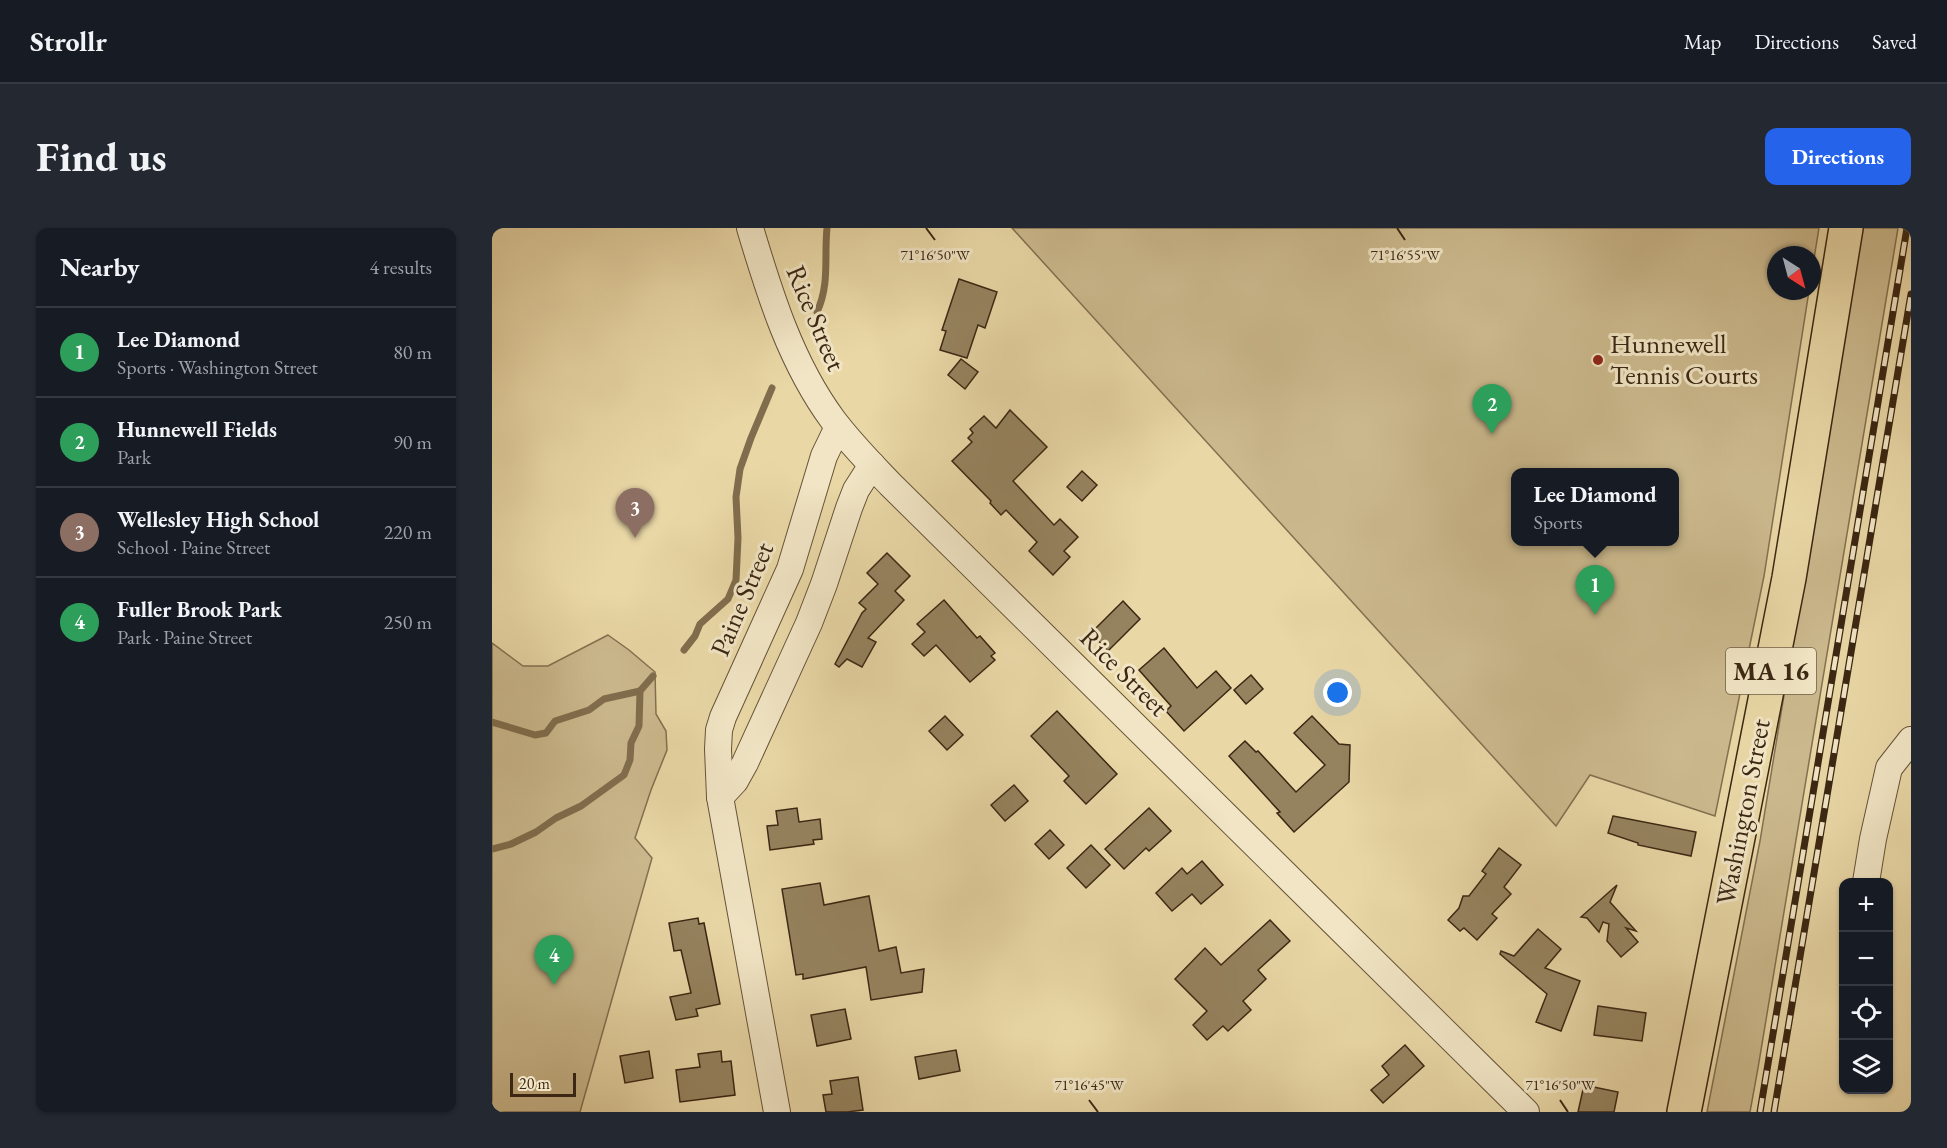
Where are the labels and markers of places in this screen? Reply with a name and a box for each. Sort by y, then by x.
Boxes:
place label: Hunnewell Tennis Courts [1610,326,1758,392]
marker: Hunnewell Tennis Courts [1591,353,1605,367]
pin: 2 [1472,384,1512,434]
pin: 3 [616,488,654,538]
pin: 1 [1576,566,1614,615]
pin: 4 [534,936,574,985]

